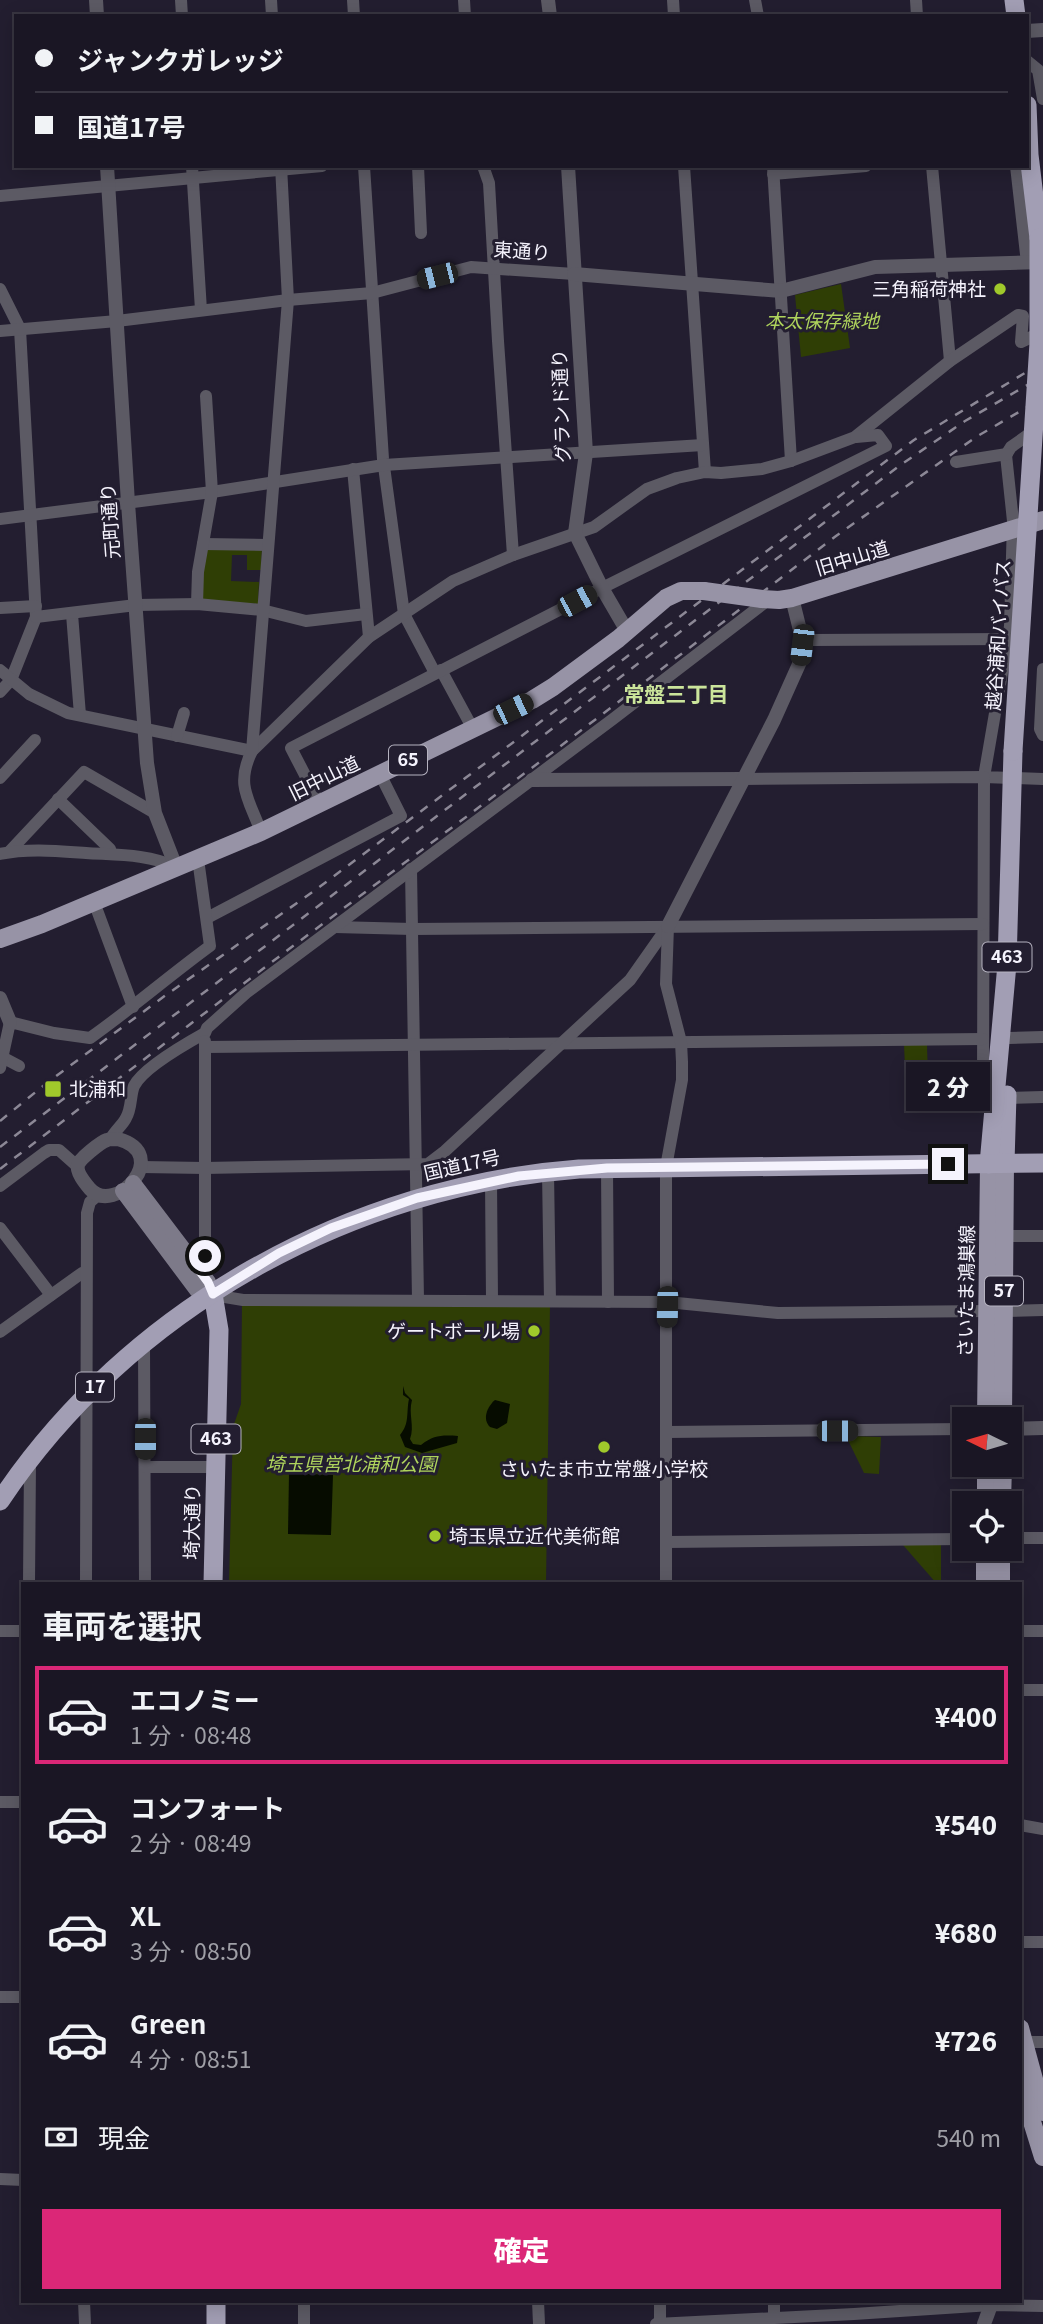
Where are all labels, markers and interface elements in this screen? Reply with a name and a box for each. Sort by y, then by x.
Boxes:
text: ジャンクガレッジ [77,40,284,77]
text: 国道17号 [77,107,186,144]
street label: 東通り [493,234,551,265]
car [415,261,460,291]
place label: 三角稲荷神社 [872,274,986,301]
marker: 三角稲荷神社 [992,281,1008,297]
park label: 本太保存緑地 [765,306,881,333]
street label: グランド通り [544,349,575,463]
street label: 元町通り [92,482,125,560]
street label: 旧中山道 [811,533,892,581]
street label: 越谷浦和バイパス [978,558,1015,711]
car [554,582,601,620]
car [790,623,815,667]
district label: 常盤三丁目 [624,678,729,708]
car [490,690,537,728]
road number: 65 [389,746,427,774]
street label: 旧中山道 [283,748,363,805]
road number: 463 [982,942,1032,972]
callout: 2 分 [906,1062,990,1112]
text: 2 分 [927,1069,969,1103]
place label: 北浦和 [69,1074,126,1101]
marker: 北浦和 [43,1079,63,1099]
street label: 国道17号 [421,1142,503,1185]
route end [932,1148,964,1180]
street label: さいたま鴻巣線 [950,1225,979,1357]
route start [189,1240,221,1272]
road number: 57 [985,1276,1023,1306]
car [657,1286,678,1328]
place label: ゲートボール場 [387,1316,520,1343]
marker: ゲートボール場 [526,1323,542,1339]
road number: 17 [76,1372,114,1402]
north arrow [952,1407,1022,1477]
map controls [952,1407,1022,1561]
car [135,1418,156,1460]
car [817,1421,859,1442]
road number: 463 [192,1424,241,1454]
marker: さいたま市立常盤小学校 [596,1439,612,1455]
park label: 埼玉県営北浦和公園 [265,1449,439,1476]
place label: さいたま市立常盤小学校 [500,1454,708,1481]
street label: 埼大通り [176,1484,205,1560]
button: locate [952,1491,1022,1561]
place label: 埼玉県立近代美術館 [449,1521,620,1548]
marker: 埼玉県立近代美術館 [427,1528,443,1544]
text: 車両を選択 [42,1601,202,1647]
text: エコノミー [130,1680,260,1717]
icon: car [46,1684,109,1747]
text: ¥400 [935,1697,997,1734]
text: 1 分 · 08:48 [130,1717,252,1751]
text: コンフォート [130,1788,285,1825]
icon: car [46,1792,109,1855]
text: ¥540 [935,1805,997,1842]
text: 2 分 · 08:49 [130,1825,252,1859]
text: XL [130,1896,161,1933]
icon: car [46,1900,109,1963]
text: ¥680 [935,1913,997,1950]
text: 3 分 · 08:50 [130,1933,252,1967]
text: Green [130,2004,206,2041]
icon: car [46,2008,109,2071]
text: ¥726 [935,2021,997,2058]
text: 4 分 · 08:51 [130,2041,252,2075]
icon: cash [42,2118,80,2156]
text: 現金 [98,2118,150,2155]
text: 540 m [936,2120,1001,2154]
button: 確定 [42,2209,1001,2289]

